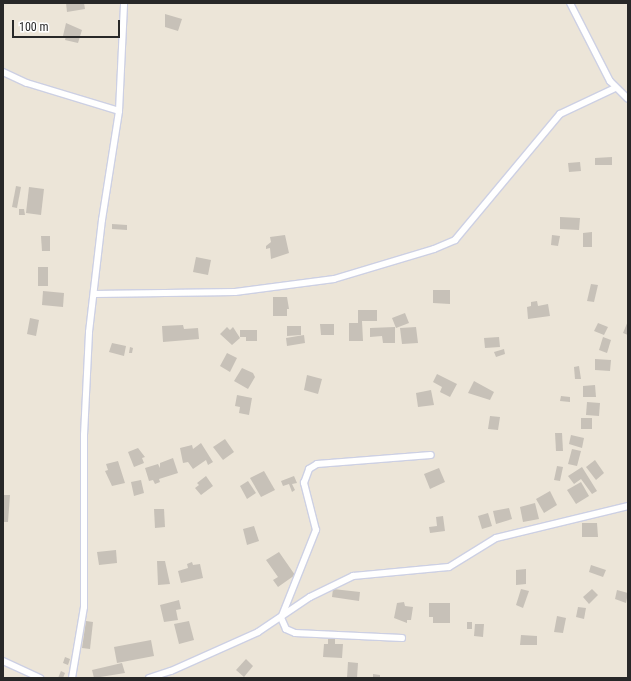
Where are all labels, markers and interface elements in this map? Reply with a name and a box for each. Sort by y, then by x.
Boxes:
scale bar [14,12,122,38]
text: 100 m [19,20,49,34]

